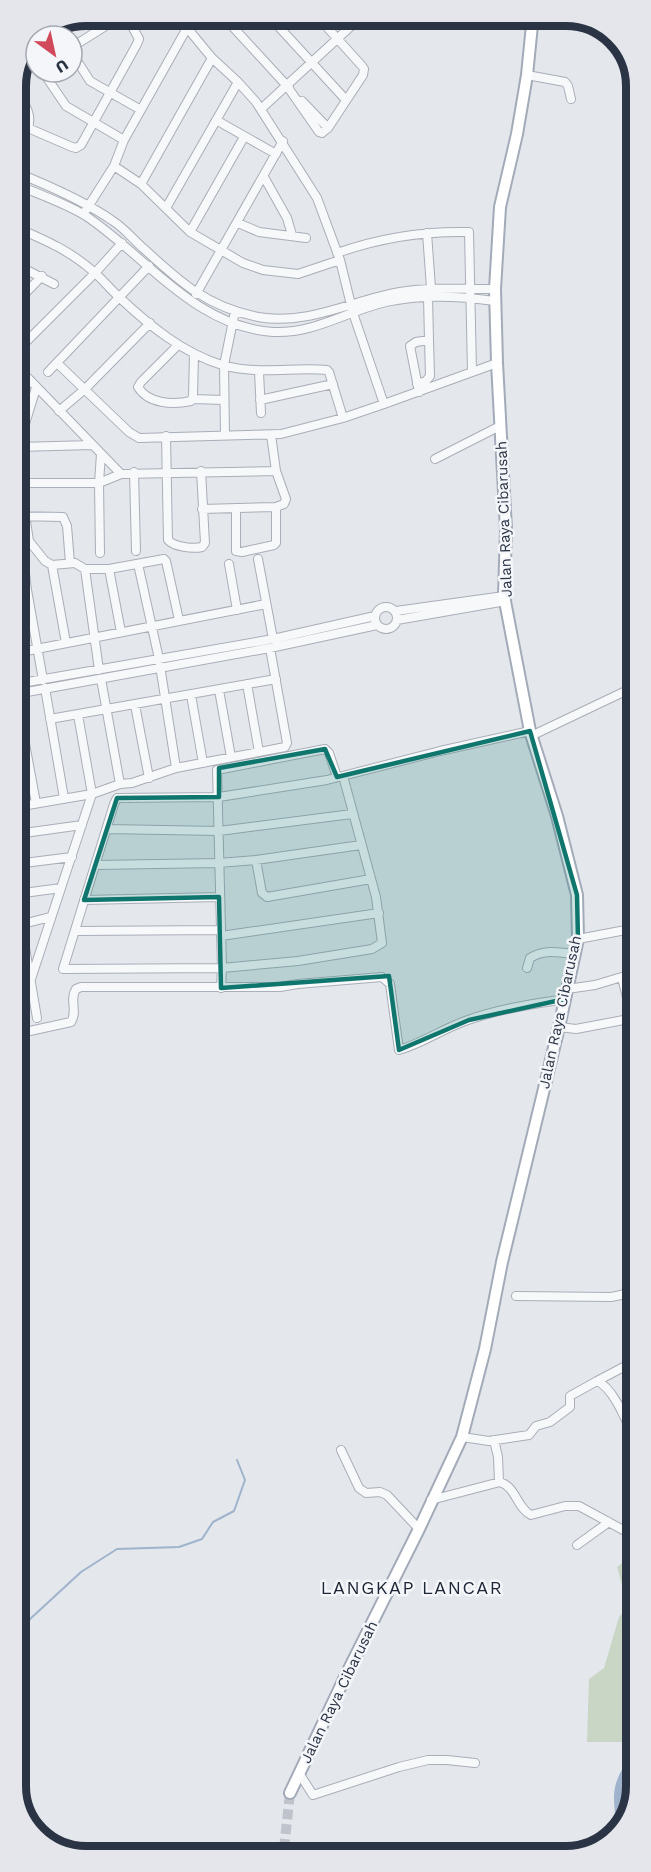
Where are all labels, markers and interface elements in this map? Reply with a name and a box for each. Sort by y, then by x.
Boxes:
north arrow [24,24,84,84]
text: U [52,55,72,77]
street label: Jalan Raya Cibarusah [492,441,516,597]
street label: Jalan Raya Cibarusah [535,934,585,1090]
district label: LANGKAP LANCAR [321,1577,503,1598]
street label: Jalan Raya Cibarusah [297,1618,381,1766]

